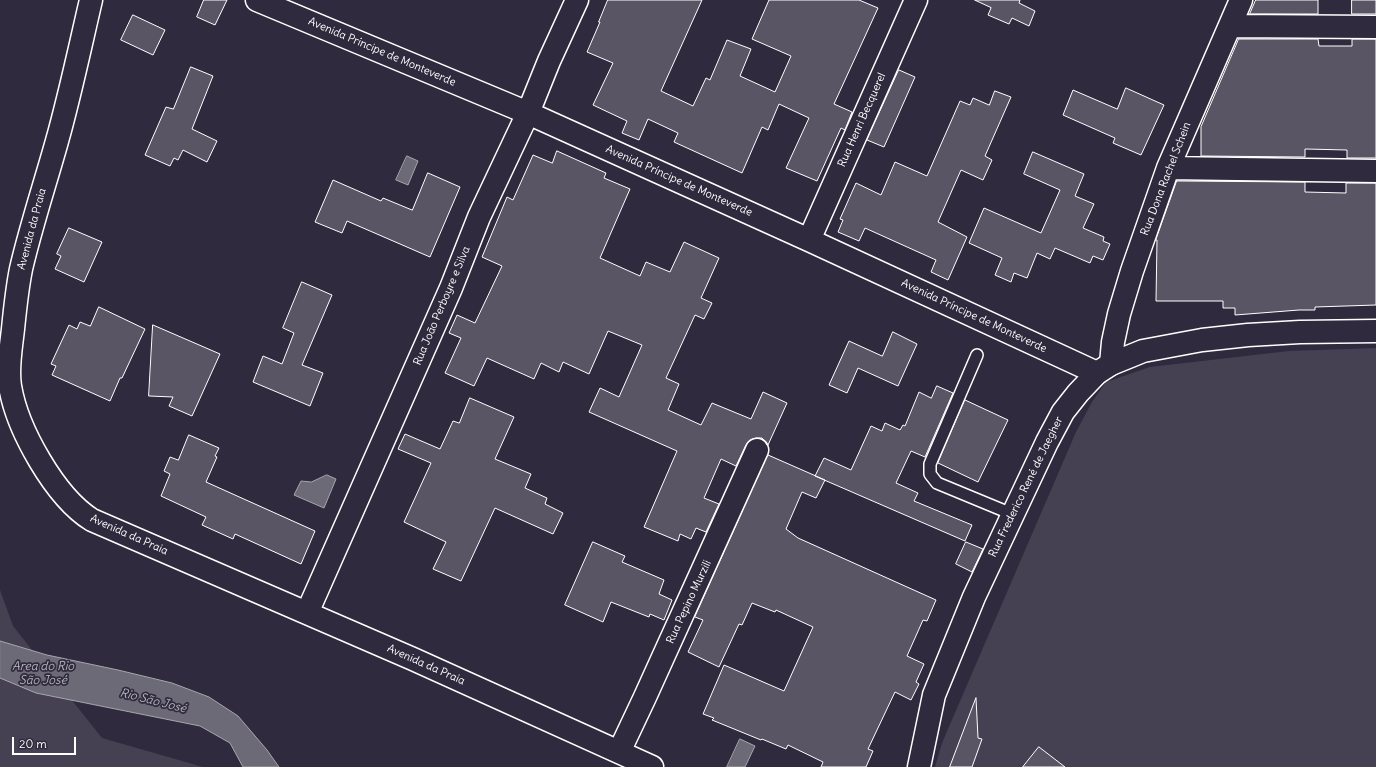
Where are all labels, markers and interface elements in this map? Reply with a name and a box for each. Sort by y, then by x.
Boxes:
street label: Avenida Príncipe de Monteverde [306,15,458,89]
street label: Rua Henri Becquerel [835,71,889,169]
street label: Rua Dona Rachel Schein [1138,120,1194,238]
street label: Avenida Príncipe de Monteverde [604,143,754,219]
street label: Avenida da Praia [15,187,49,271]
street label: Rua João Perboyre e Silva [411,245,473,367]
street label: Avenida Príncipe de Monteverde [899,276,1049,356]
street label: Rua Frederico René de Jaegher [986,415,1066,559]
street label: Avenida da Praia [88,512,170,558]
street label: Rua Pepino Murzili [664,558,714,646]
street label: Avenida da Praia [385,642,467,688]
water label: Area do Rio São José [12,660,74,688]
water label: Rio São José [118,686,188,716]
scale bar [14,729,78,755]
text: 20 m [19,736,47,751]

